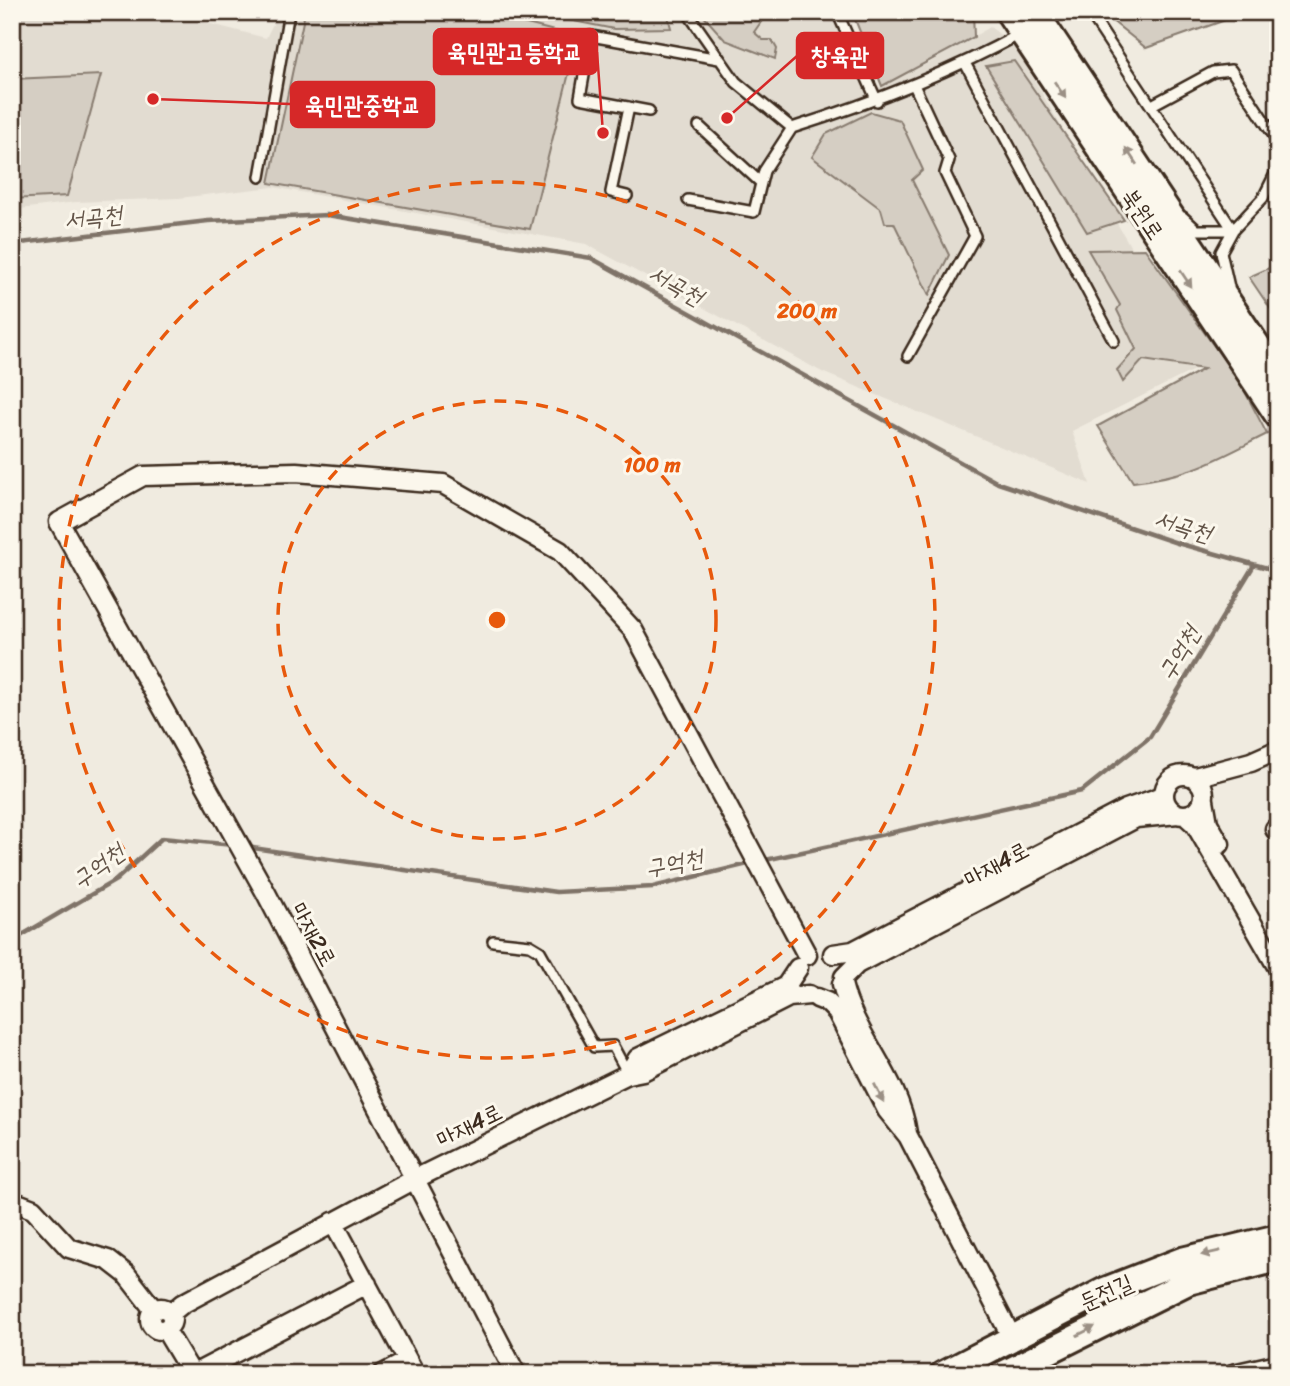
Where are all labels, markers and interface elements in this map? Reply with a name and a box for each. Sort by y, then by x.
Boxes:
callout: 육민관고등학교 [434,29,597,74]
text: 육민관고등학교 [447,31,583,73]
callout: 창육관 [797,33,883,78]
text: 창육관 [811,35,870,77]
one-way arrow [1053,81,1067,99]
callout: 육민관중학교 [291,82,434,127]
text: 육민관중학교 [305,84,421,126]
one-way arrow [1124,147,1138,165]
street label: 북원로 [1110,180,1175,249]
water label: 서곡천 [62,193,127,241]
water label: 서곡천 [640,253,714,319]
one-way arrow [1179,270,1193,288]
text: 200 m [776,292,838,330]
text: 100 m [623,446,681,484]
water label: 서곡천 [1149,497,1219,555]
centre of rings [485,608,509,632]
water label: 구억천 [1146,615,1213,689]
water label: 구억천 [62,830,136,900]
street label: 마재4로 [956,830,1037,899]
water label: 구억천 [642,836,709,889]
street label: 마재2로 [279,894,348,974]
one-way arrow [873,1083,885,1103]
street label: 마재4로 [429,1092,510,1159]
one-way arrow [1200,1248,1222,1259]
street label: 둔전길 [1073,1262,1140,1322]
one-way arrow [1076,1325,1096,1337]

